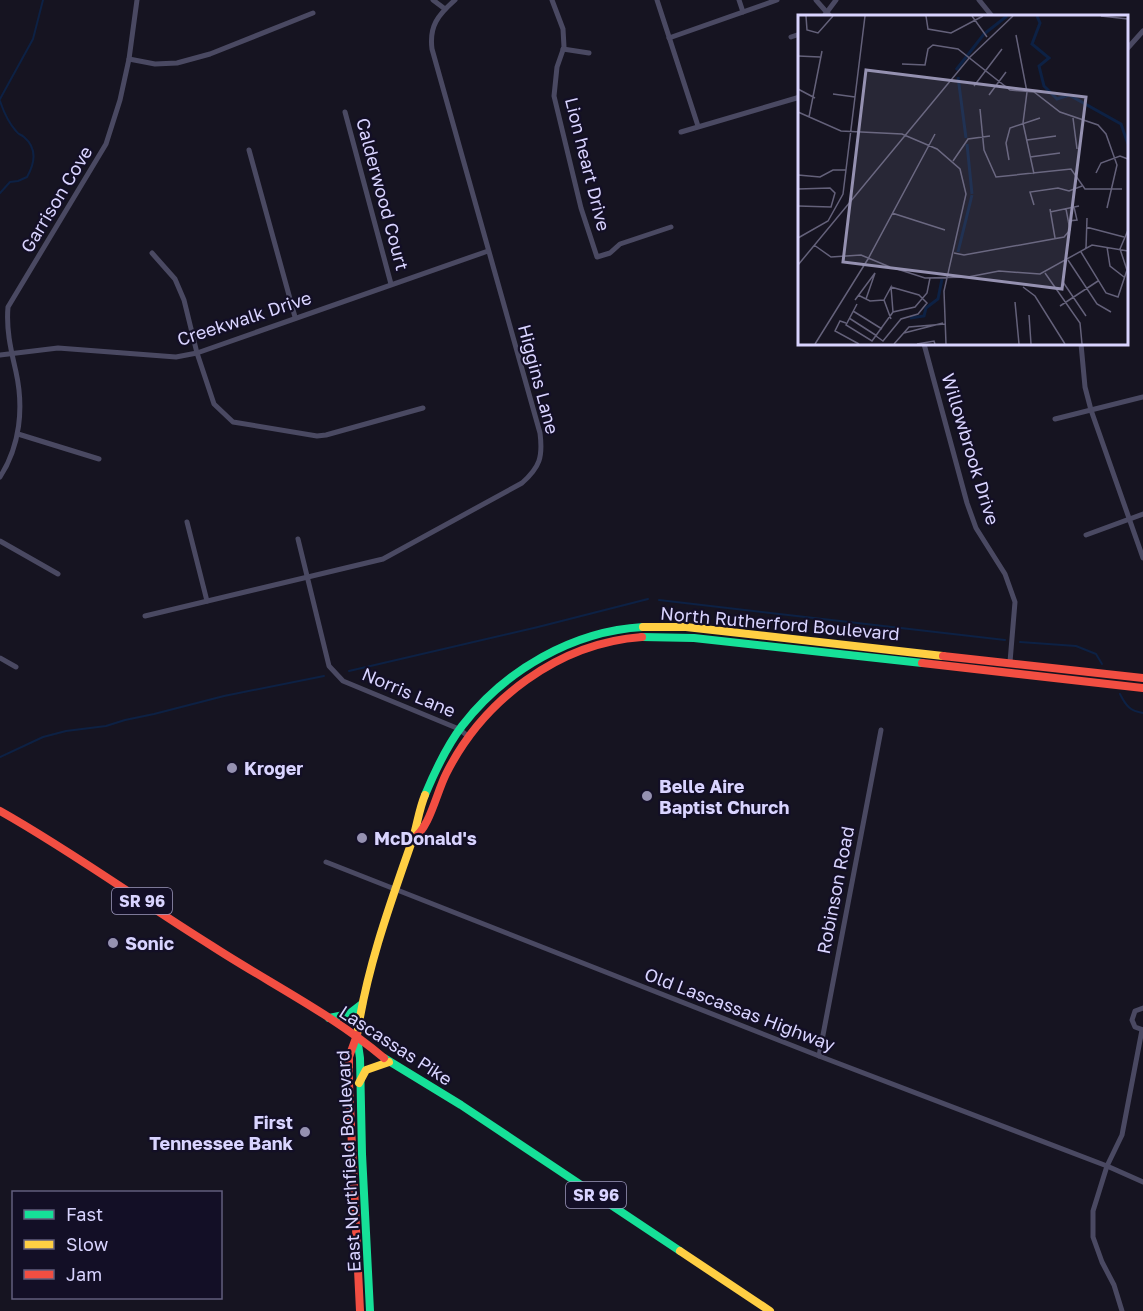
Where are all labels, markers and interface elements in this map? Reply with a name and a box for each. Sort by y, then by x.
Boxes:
inset map [798,15,1128,345]
street label: Lion heart Drive [561,95,615,233]
street label: Calderwood Court [352,115,414,273]
street label: Garrison Cove [16,142,96,256]
street label: Creekwalk Drive [174,286,314,350]
street label: Higgins Lane [514,322,564,436]
street label: Willowbrook Drive [937,371,1005,527]
street label: North Rutherford Boulevard [659,602,901,644]
street label: Norris Lane [359,662,459,722]
place label: Kroger [244,757,303,779]
marker: Kroger [225,761,239,775]
place label: Belle Aire Baptist Church [659,775,789,818]
marker: Belle Aire Baptist Church [640,789,654,803]
street label: Robinson Road [812,824,858,956]
place label: McDonald's [374,827,477,849]
marker: McDonald's [355,831,369,845]
road number: SR 96 [112,888,172,914]
place label: Sonic [125,932,174,954]
marker: Sonic [106,936,120,950]
street label: Old Lascassas Highway [642,962,838,1056]
street label: Lascassas Pike [335,1000,457,1090]
street label: East Northfield Boulevard [331,1049,365,1273]
place label: First Tennessee Bank [149,1111,294,1154]
marker: First Tennessee Bank [298,1125,312,1139]
road number: SR 96 [566,1182,626,1208]
legend [12,1191,222,1299]
text: Fast [66,1203,103,1225]
text: Slow [66,1233,109,1255]
text: Jam [66,1263,102,1285]

